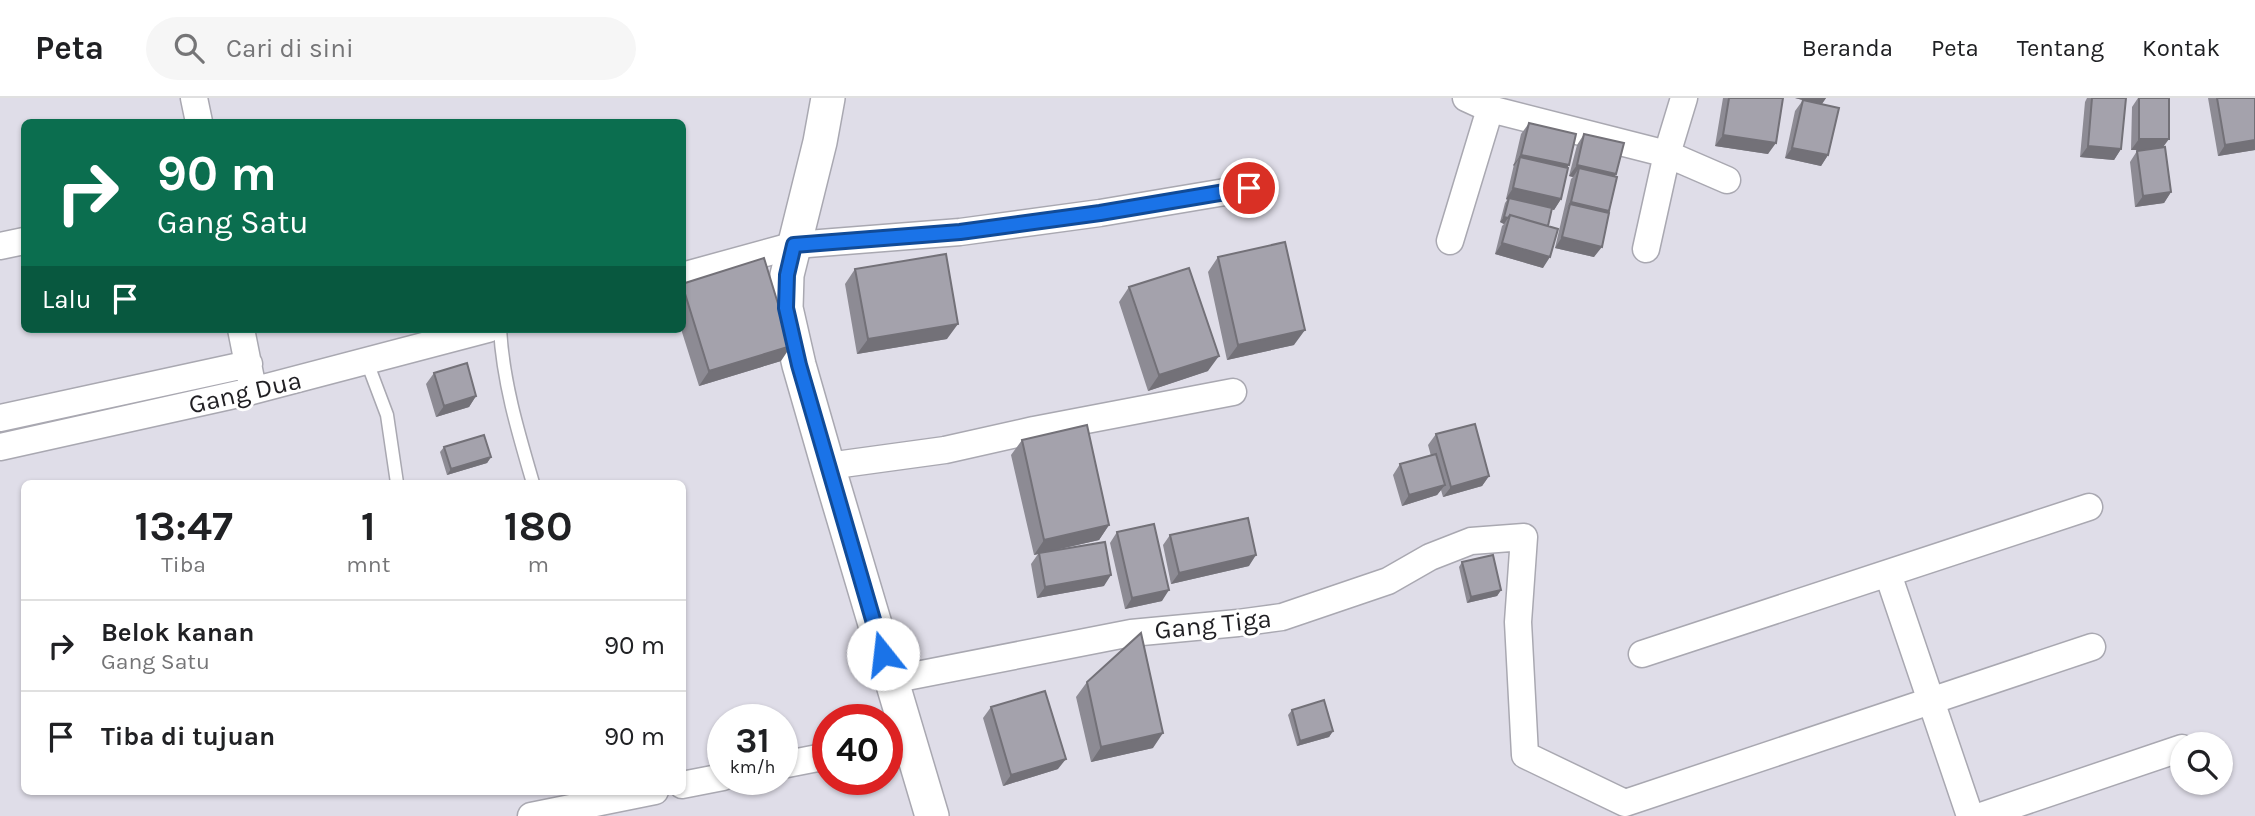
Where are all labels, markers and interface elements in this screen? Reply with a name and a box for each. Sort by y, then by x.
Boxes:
search box [146,17,636,80]
text: Peta [35,29,104,67]
icon: search [170,29,208,67]
text: Cari di sini [226,33,354,64]
text: Beranda [1802,34,1893,62]
text: Peta [1931,34,1979,62]
text: Tentang [2017,34,2104,62]
text: Kontak [2142,34,2220,62]
text: 90 m [157,145,277,202]
icon: right [42,147,133,238]
pin [1219,158,1279,218]
icon: arrive [1230,169,1268,207]
text: Gang Satu [157,204,309,241]
icon: arrive [106,280,144,318]
text: Lalu [42,284,92,315]
street label: Gang Dua [186,364,305,421]
text: 13:47 [134,501,233,551]
text: 1 [361,501,376,551]
text: 180 [504,501,573,551]
text: Tiba [161,551,206,578]
text: mnt [346,551,390,578]
text: m [527,551,549,578]
street label: Gang Tiga [1153,603,1273,646]
text: Belok kanan [101,617,254,648]
position arrow [846,617,920,691]
icon: right [42,627,80,665]
text: 90 m [604,630,665,661]
text: Gang Satu [101,648,210,675]
speed limit sign: 40 [812,704,903,795]
icon: arrive [42,718,80,756]
text: 31 [735,720,770,761]
text: Tiba di tujuan [101,721,275,752]
text: 90 m [604,721,665,752]
map controls [2170,732,2233,795]
button: search [2170,732,2233,795]
text: km/h [730,756,775,778]

